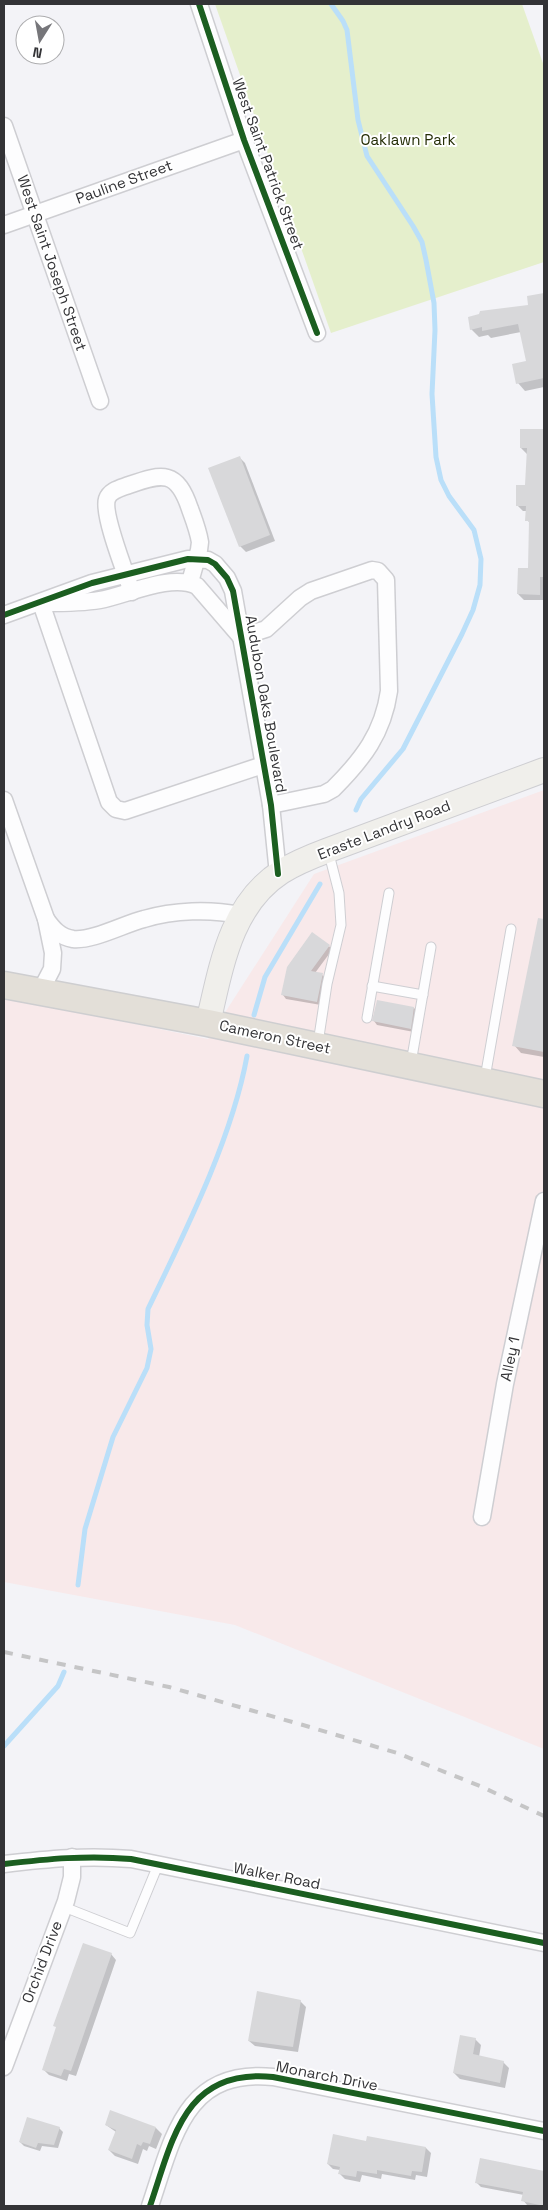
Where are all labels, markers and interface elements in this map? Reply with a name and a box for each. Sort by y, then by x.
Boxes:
north arrow [15,15,65,65]
text: N [31,43,44,62]
street label: West Saint Patrick Street [229,75,308,252]
park label: Oaklawn Park [360,130,456,149]
street label: Pauline Street [73,155,175,208]
street label: West Saint Joseph Street [13,172,92,353]
street label: Audubon Oaks Boulevard [242,614,291,794]
street label: Eraste Landry Road [315,795,453,864]
street label: Cameron Street [218,1015,333,1058]
street label: Alley 1 [496,1335,523,1383]
street label: Walker Road [232,1858,322,1893]
street label: Orchid Drive [17,1918,66,2006]
street label: Monarch Drive [275,2056,380,2095]

